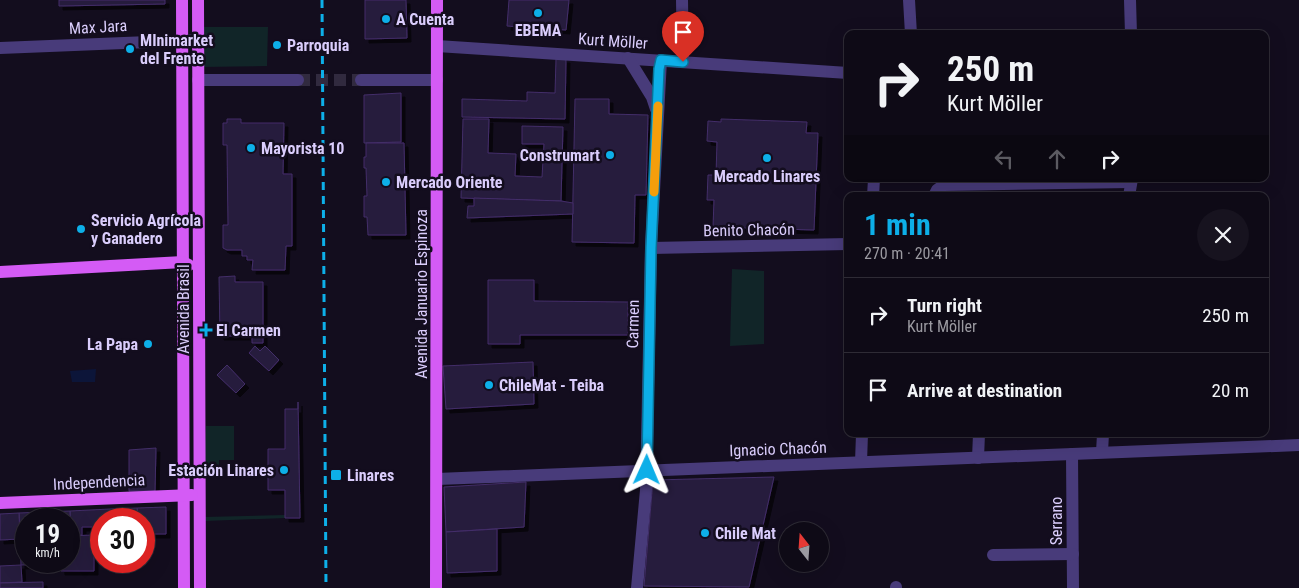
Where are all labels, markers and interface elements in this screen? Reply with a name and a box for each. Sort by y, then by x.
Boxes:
marker: EBEMA [532,7,544,19]
place label: A Cuenta [396,10,455,29]
pin [662,11,704,62]
marker: A Cuenta [380,13,392,25]
street label: Max Jara [69,16,127,38]
icon: arrive [669,18,697,46]
place label: EBEMA [515,21,562,40]
street label: Kurt Möller [578,29,649,53]
place label: MInimarket del Frente [140,31,213,68]
place label: Parroquia [287,36,350,55]
marker: Parroquia [271,39,283,51]
marker: MInimarket del Frente [124,43,136,55]
text: 250 m [947,49,1034,90]
icon: right [864,50,929,115]
text: Kurt Möller [947,91,1043,116]
place label: Mayorista 10 [261,139,344,158]
marker: Mayorista 10 [245,142,257,154]
icon: left [990,145,1018,173]
icon: ahead [1043,145,1071,173]
icon: right [1096,145,1124,173]
place label: Construmart [520,146,600,165]
marker: Construmart [604,149,616,161]
marker: Mercado Linares [761,152,773,164]
place label: Mercado Linares [714,167,820,186]
place label: Mercado Oriente [396,173,503,192]
marker: Mercado Oriente [380,176,392,188]
text: 1 min [864,207,931,242]
street label: Avenida Januario Espinoza [412,209,431,379]
button: close [1197,209,1249,261]
place label: Servicio Agrícola y Ganadero [91,211,201,248]
street label: Benito Chacón [703,220,795,240]
marker: Servicio Agrícola y Ganadero [75,223,87,235]
text: 270 m · 20:41 [864,244,950,263]
street label: Avenida Brasil [174,264,193,354]
text: Turn right [907,294,982,317]
street label: Carmen [623,299,643,349]
icon: right [864,301,892,329]
text: 250 m [1202,304,1249,327]
text: Kurt Möller [907,317,977,336]
place label: El Carmen [216,321,281,340]
marker: El Carmen [200,324,212,336]
place label: La Papa [87,335,138,354]
marker: La Papa [142,338,154,350]
place label: ChileMat - Teiba [499,376,605,395]
icon: arrive [864,376,892,404]
marker: ChileMat - Teiba [483,379,495,391]
text: Arrive at destination [907,379,1062,402]
text: 20 m [1212,379,1249,402]
street label: Ignacio Chacón [729,438,827,460]
position arrow [620,443,672,495]
place label: Estación Linares [168,461,274,480]
marker: Estación Linares [278,464,290,476]
place label: Linares [347,466,394,485]
marker: Linares [329,468,343,482]
street label: Independencia [52,470,146,494]
street label: Serrano [1047,497,1066,545]
speed limit sign: 30 [90,508,155,573]
text: 19 [35,520,60,549]
north arrow [779,522,829,572]
map controls [779,522,829,572]
place label: Chile Mat [715,524,776,543]
marker: Chile Mat [699,527,711,539]
text: km/h [35,546,60,560]

